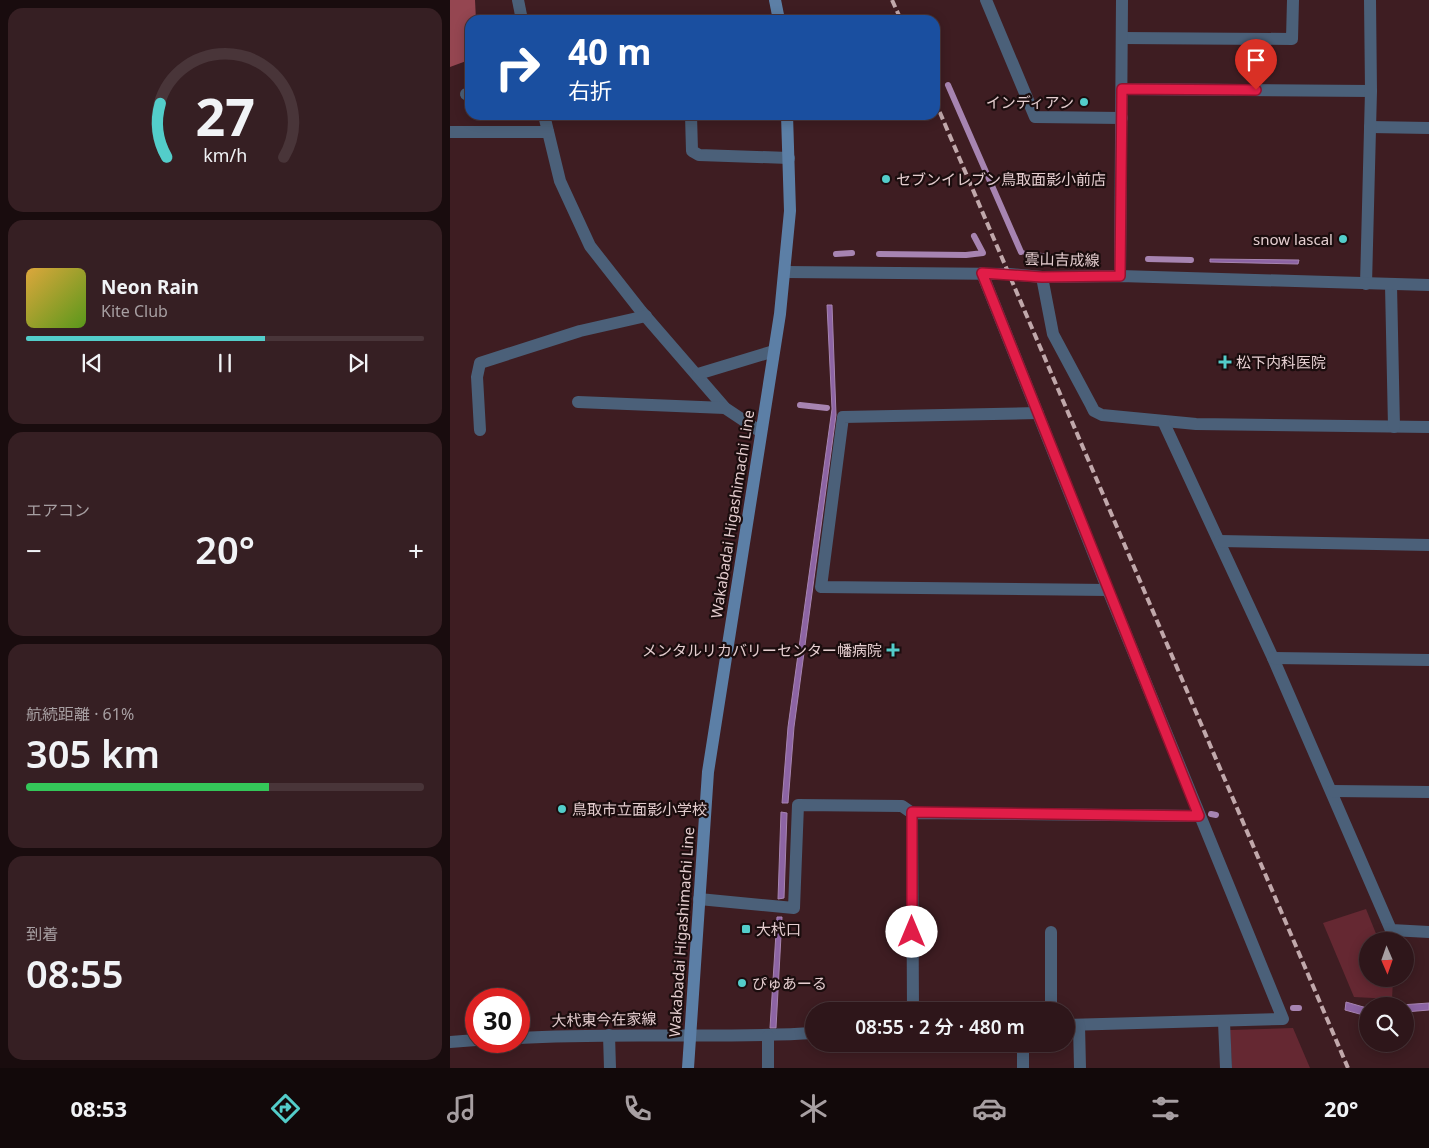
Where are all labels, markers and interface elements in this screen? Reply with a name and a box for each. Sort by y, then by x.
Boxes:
text: 40 m [568,28,651,75]
icon: right [485,35,550,100]
pin [1235,39,1277,90]
icon: arrive [1242,46,1270,74]
text: 右折 [568,75,612,105]
text: 27 [195,80,255,151]
place label: インディアン [986,92,1074,112]
marker: インディアン [1078,96,1090,108]
text: km/h [203,143,247,167]
place label: セブンイレブン鳥取面影小前店 [896,169,1106,189]
marker: セブンイレブン鳥取面影小前店 [880,173,892,185]
place label: snow lascal [1253,229,1333,249]
marker: snow lascal [1337,233,1349,245]
street label: 雲山吉成線 [1024,248,1100,270]
text: Neon Rain [101,274,199,300]
text: Kite Club [101,300,168,322]
icon: previous [78,349,106,377]
icon: pause [211,349,239,377]
icon: next [344,349,372,377]
place label: 松下内科医院 [1236,352,1326,372]
marker: 松下内科医院 [1218,355,1232,369]
street label: Wakabadai Higashimachi Line [706,408,758,620]
text: エアコン [26,499,90,521]
text: 20° [195,523,255,575]
text: − [26,531,42,569]
text: + [408,531,424,569]
place label: メンタルリカバリーセンター幡病院 [642,640,882,660]
marker: メンタルリカバリーセンター幡病院 [886,643,900,657]
text: 航続距離 · 61% [26,703,134,725]
text: 305 km [26,727,160,779]
place label: 鳥取市立面影小学校 [572,799,707,819]
marker: 鳥取市立面影小学校 [556,803,568,815]
street label: Wakabadai Higashimachi Line [664,826,698,1038]
position arrow [885,905,937,957]
place label: 大杙口 [756,919,801,939]
text: 到着 [26,923,58,945]
marker: 大杙口 [740,923,752,935]
north arrow [1359,932,1414,988]
map controls [1359,932,1414,1052]
text: 08:55 [26,947,123,999]
place label: ぴゅあーる [752,973,827,993]
marker: ぴゅあーる [736,977,748,989]
speed limit sign: 30 [465,988,530,1053]
button: search [1359,997,1414,1052]
street label: 大杙東今在家線 [551,1008,657,1030]
text: 08:55 · 2 分 · 480 m [855,1014,1025,1040]
icon: directions [268,1091,303,1126]
icon: music [444,1091,479,1126]
icon: phone [620,1091,655,1126]
icon: climate [796,1091,831,1126]
icon: car [972,1091,1007,1126]
icon: filters [1148,1091,1183,1126]
text: 08:53 [70,1093,127,1123]
text: 20° [1324,1093,1358,1123]

